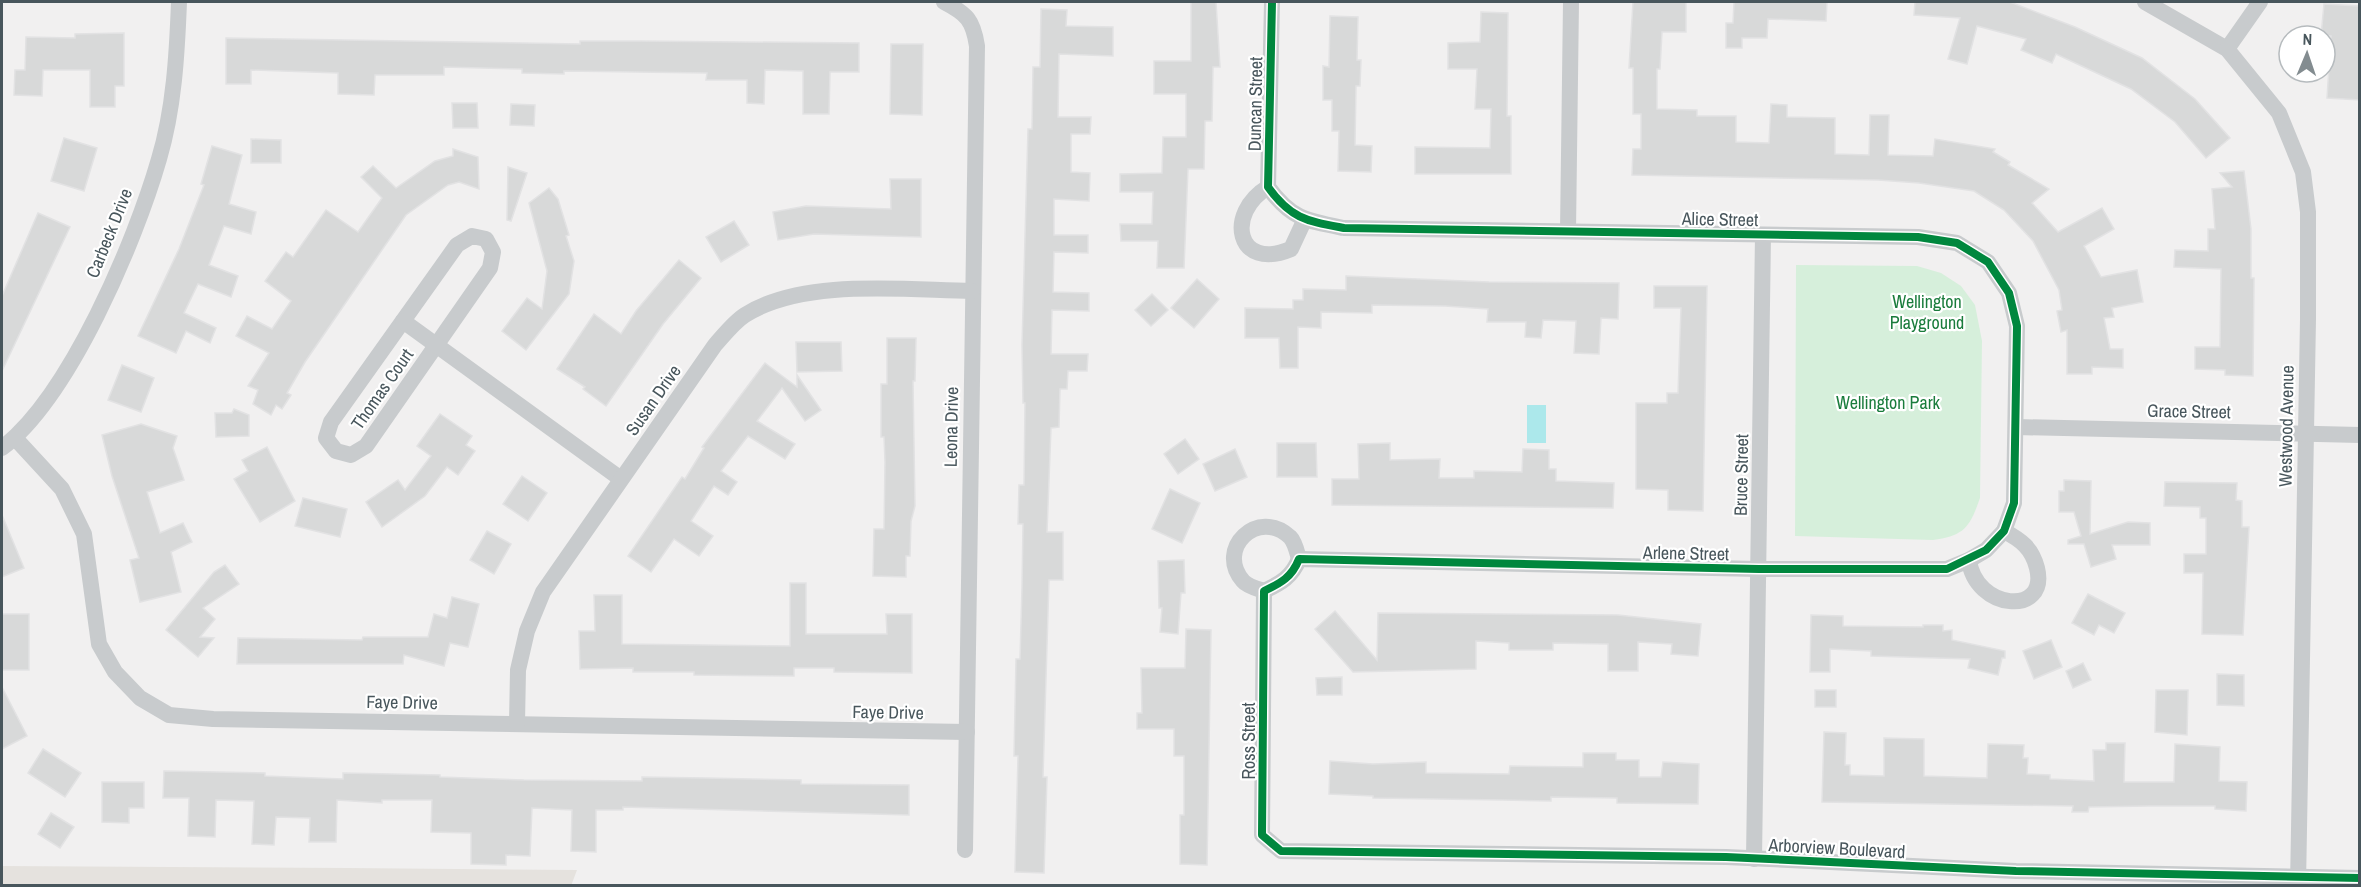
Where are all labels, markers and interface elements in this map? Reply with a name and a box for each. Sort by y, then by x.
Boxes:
north arrow [2277,24,2337,84]
text: N [2302,28,2313,50]
street label: Duncan Street [1242,57,1268,151]
street label: Carbeck Drive [80,185,138,281]
street label: Alice Street [1681,206,1758,232]
park label: Wellington Playground [1890,289,1964,335]
street label: Thomas Court [345,344,419,434]
street label: Susan Drive [619,360,687,440]
street label: Westwood Avenue [2272,365,2300,487]
street label: Leona Drive [938,387,964,467]
park label: Wellington Park [1836,390,1941,415]
street label: Grace Street [2147,398,2231,424]
street label: Bruce Street [1728,434,1754,516]
street label: Arlene Street [1642,540,1729,566]
street label: Faye Drive [366,689,438,715]
street label: Faye Drive [852,699,924,725]
street label: Ross Street [1236,702,1261,780]
street label: Arborview Boulevard [1767,832,1906,864]

